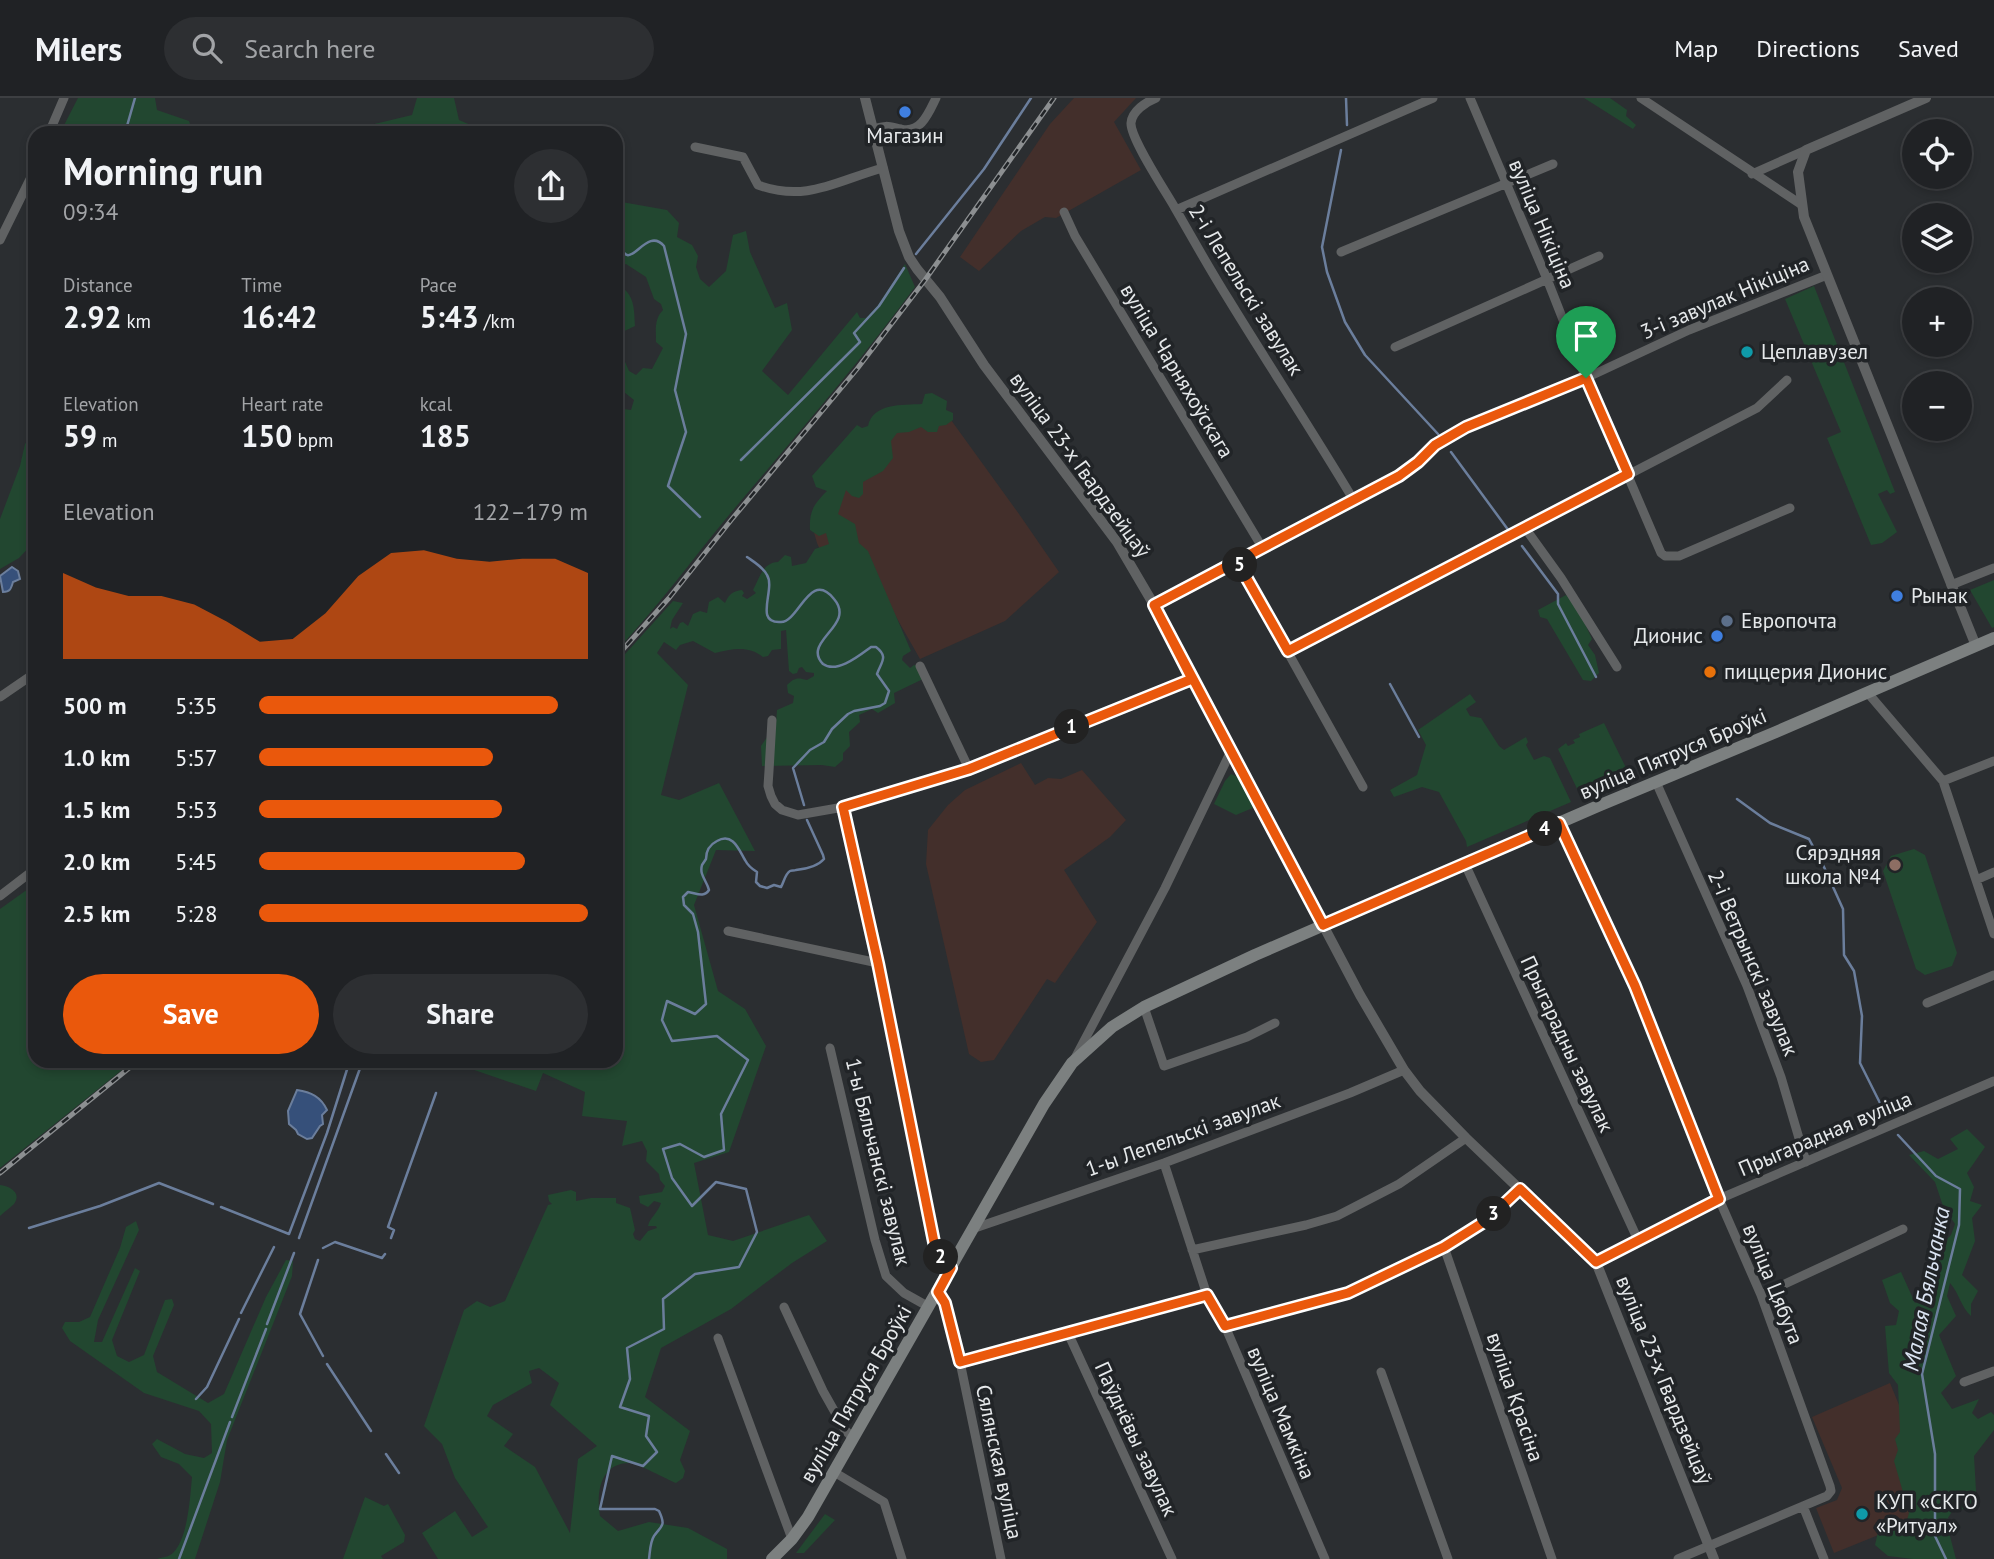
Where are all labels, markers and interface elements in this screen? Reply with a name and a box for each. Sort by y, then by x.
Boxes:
search box [164,17,654,80]
text: Milers [35,27,122,70]
icon: search [188,29,226,67]
text: Search here [244,32,375,65]
text: Map [1674,33,1718,64]
text: Directions [1756,33,1860,64]
text: Saved [1898,33,1959,64]
marker: Магазин [897,104,913,120]
map controls [1902,119,1972,441]
button: locate [1902,119,1972,189]
place label: Магазин [866,122,944,149]
text: Morning run [63,146,263,195]
button: share [514,149,588,223]
street label: вуліца Нікіціна [1503,155,1582,293]
text: 09:34 [63,197,118,226]
street label: 2-і Лепельскі завулак [1183,199,1310,380]
button: layers [1902,203,1972,273]
street label: 3-і завулак Нікіціна [1636,250,1813,345]
text: Distance [63,273,133,297]
text: Time [241,273,282,297]
text: Pace [420,273,457,297]
street label: вуліца Чарняхоўскага [1115,279,1240,463]
button: + [1902,287,1972,357]
text: 2.92 [63,297,121,336]
text: 16:42 [241,297,317,336]
text: 5:43 [420,297,479,336]
pin [1556,306,1616,378]
text: km [121,309,151,333]
text: /km [479,309,515,333]
icon: arrive [1567,317,1605,355]
place label: Цеплавузел [1761,338,1868,365]
marker: Цеплавузел [1739,344,1755,360]
street label: вуліца 23-х Гвардзейцаў [1004,367,1157,563]
button: − [1902,371,1972,441]
text: Elevation [63,392,139,416]
text: Heart rate [241,392,323,416]
text: kcal [420,392,452,416]
text: 59 [63,416,97,455]
text: 150 [241,416,292,455]
text: 185 [420,416,471,455]
text: m [97,428,118,452]
text: bpm [292,428,333,452]
text: Elevation [63,497,155,526]
text: 122–179 m [473,497,588,526]
pin: 5 [1222,547,1258,582]
text: 5 [1234,552,1245,576]
place label: Рынак [1911,582,1968,609]
marker: Рынак [1889,588,1905,604]
place label: Европочта [1741,607,1837,634]
marker: Европочта [1719,613,1735,629]
place label: Дионис [1634,622,1703,649]
marker: Дионис [1709,628,1725,644]
place label: пиццерия Дионис [1724,658,1887,685]
marker: пиццерия Дионис [1702,664,1718,680]
text: 500 m [63,691,126,720]
text: 5:35 [175,691,218,720]
street label: вуліца Пятруся Броўкі [1575,702,1771,805]
pin: 1 [1054,710,1090,744]
text: 1 [1066,714,1077,738]
text: 1.0 km [63,743,130,772]
text: 5:57 [175,743,218,772]
text: 1.5 km [63,795,130,824]
text: 5:53 [175,795,218,824]
pin: 4 [1528,812,1562,846]
text: 4 [1539,816,1550,840]
place label: Сярэдняя школа №4 [1785,839,1881,890]
text: 2.0 km [63,847,130,876]
text: 5:45 [175,847,218,876]
marker: Сярэдняя школа №4 [1887,857,1903,873]
street label: 2-і Ветрынскі завулак [1702,866,1805,1060]
text: 2.5 km [63,899,130,928]
text: 5:28 [175,899,218,928]
street label: Прыгарадны завулак [1515,951,1620,1136]
button: Save [63,974,319,1054]
button: Share [333,974,588,1054]
street label: 1-ы Бяльчанскі завулак [840,1055,917,1269]
street label: Прыгарадная вуліца [1734,1085,1916,1182]
street label: 1-ы Лепельскі завулак [1082,1087,1284,1182]
pin: 3 [1476,1196,1512,1232]
text: 3 [1488,1201,1499,1225]
water label: Малая Бяльчанка [1895,1204,1956,1374]
street label: вуліца Цябута [1737,1220,1810,1348]
pin: 2 [923,1240,958,1274]
text: 2 [935,1244,946,1268]
street label: вуліца 23-х Гвардзейцаў [1610,1272,1719,1488]
street label: вуліца Пятруся Броўкі [794,1300,918,1488]
street label: вуліца Красіна [1481,1329,1550,1465]
street label: вуліца Мамкіна [1241,1342,1322,1483]
street label: Паўднёвы завулак [1089,1357,1184,1521]
street label: Сялянская вуліца [970,1382,1029,1542]
place label: КУП «СКГО «Ритуал» [1876,1488,1978,1539]
marker: КУП «СКГО «Ритуал» [1854,1506,1870,1522]

